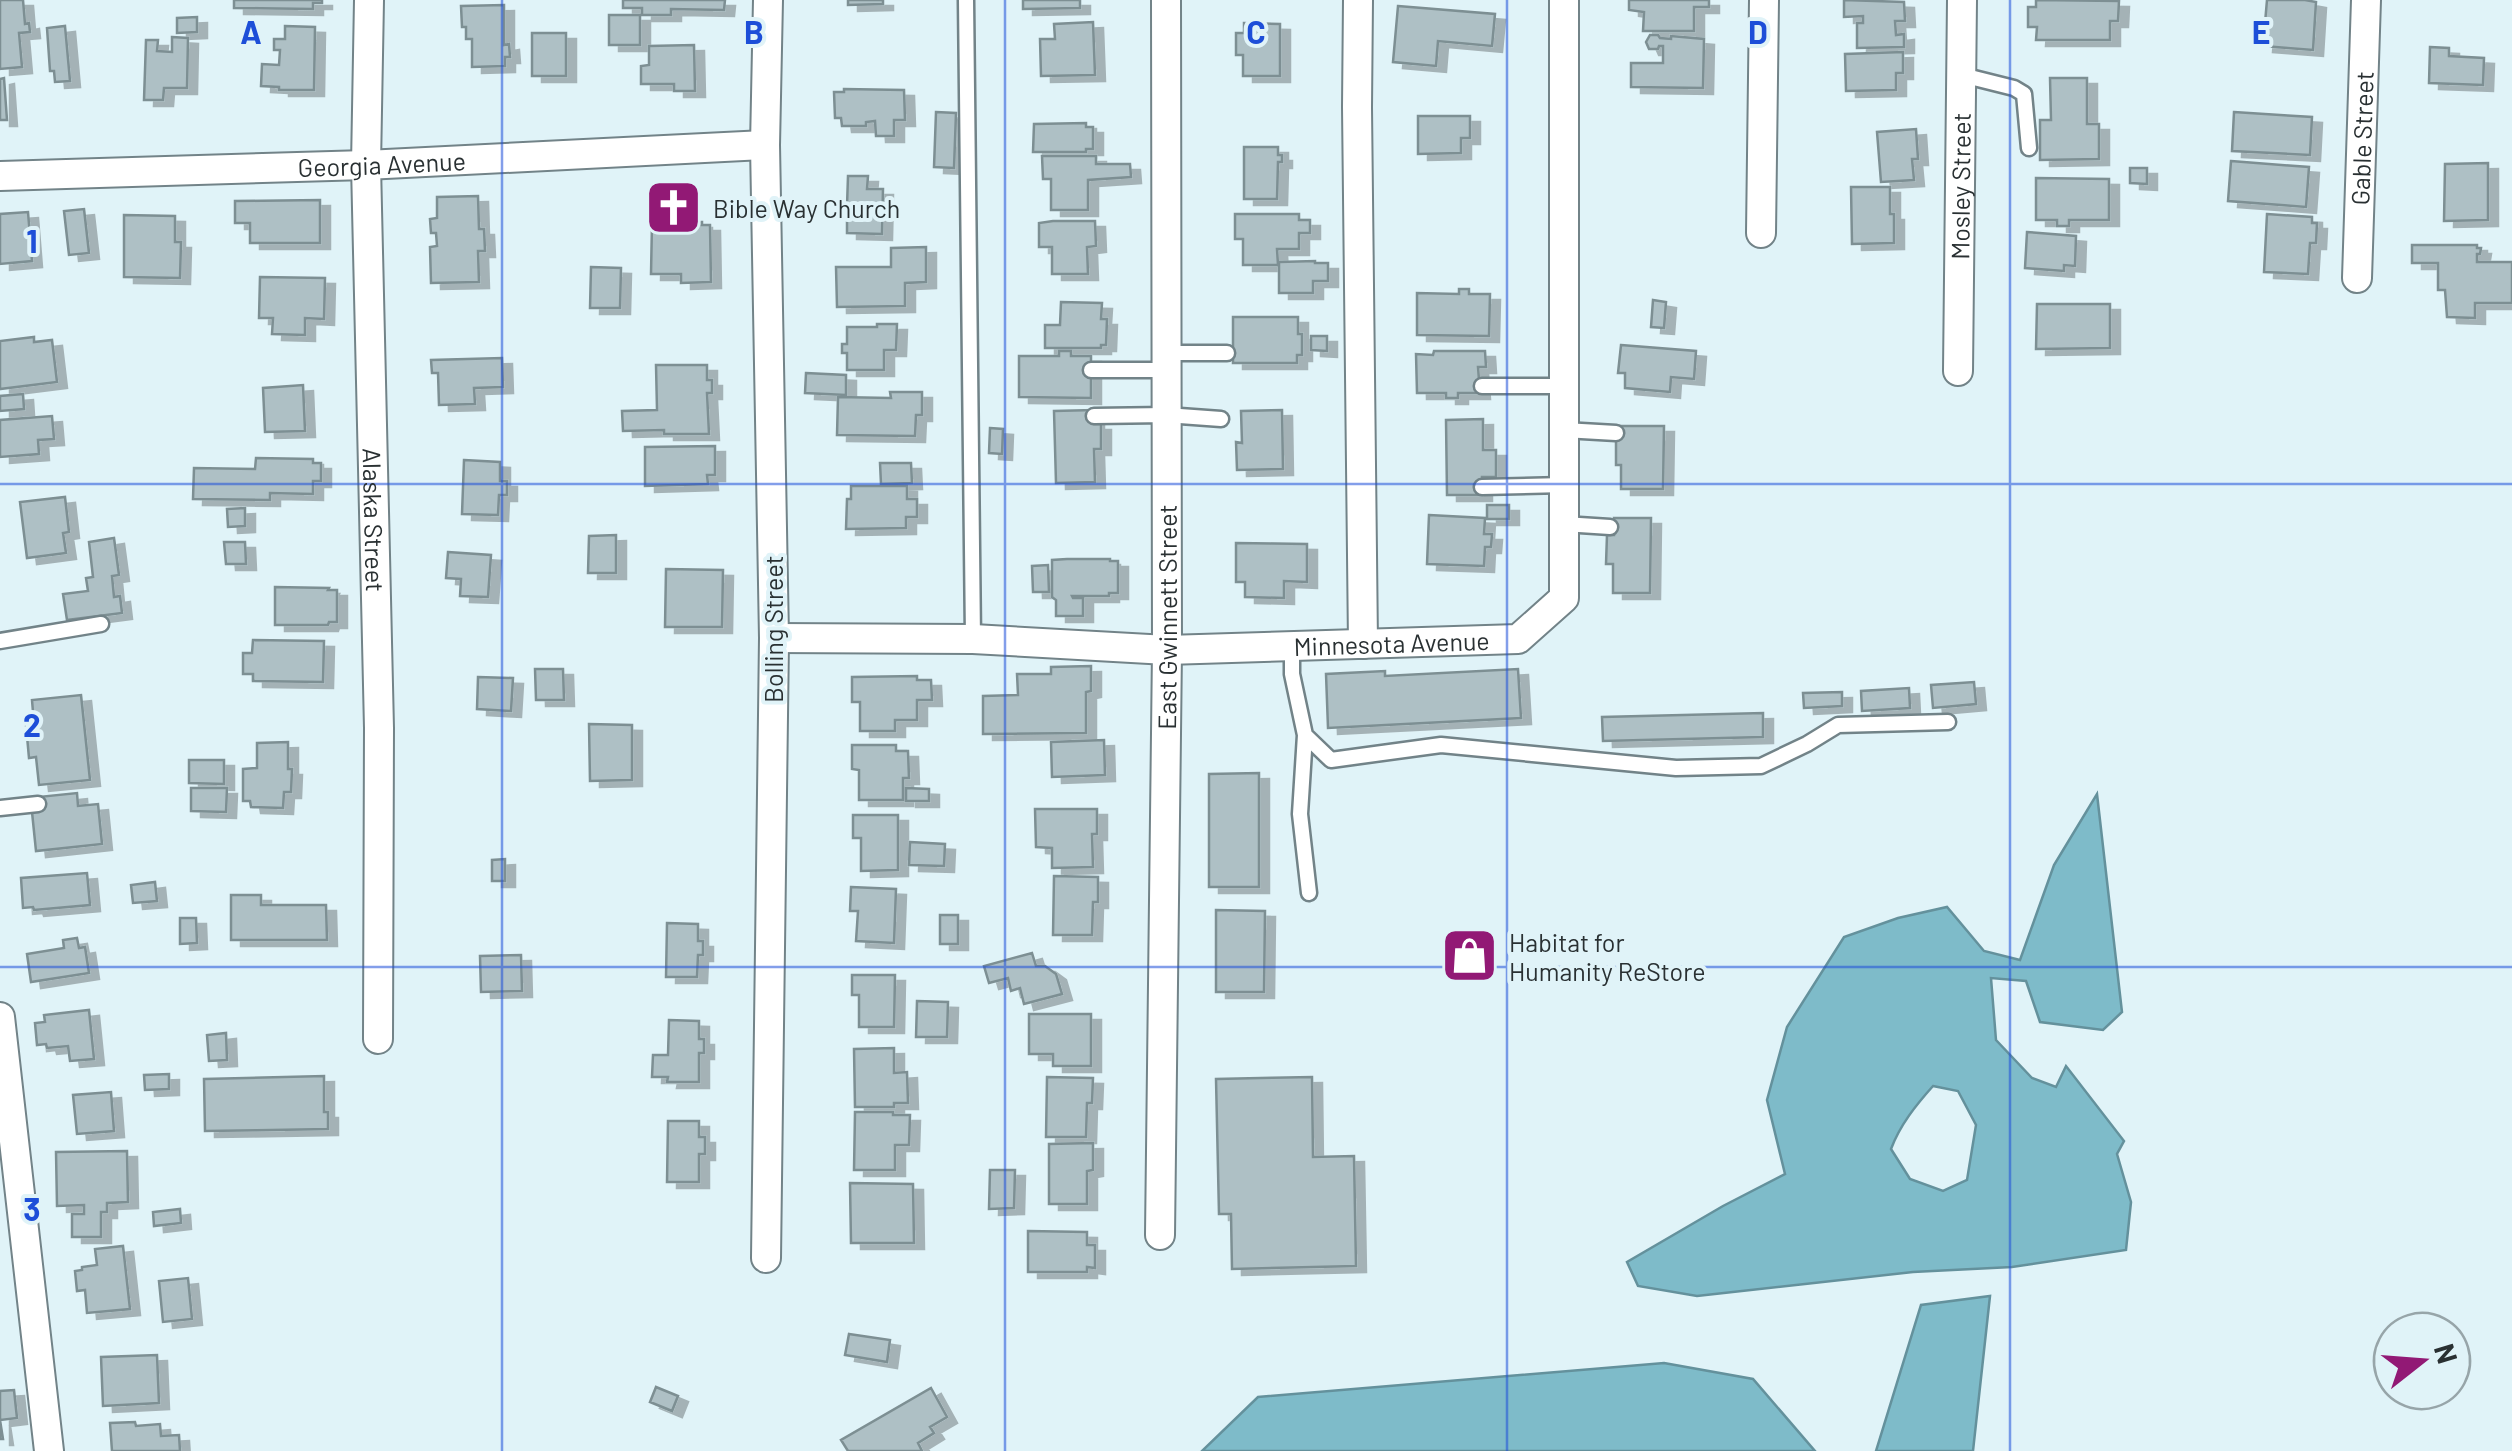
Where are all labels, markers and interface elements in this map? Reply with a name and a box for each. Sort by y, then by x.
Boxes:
text: A [240,12,262,50]
text: B [744,12,764,50]
text: C [1246,12,1266,50]
text: D [1748,12,1768,50]
text: E [2252,12,2270,50]
street label: Gable Street [2344,71,2379,206]
street label: Mosley Street [1944,112,1976,260]
street label: Georgia Avenue [297,145,467,182]
church icon: Bible Way Church [644,178,704,238]
place label: Bible Way Church [713,193,900,223]
text: 1 [26,221,38,259]
street label: Alaska Street [358,447,391,592]
street label: East Gwinnett Street [1151,504,1182,730]
street label: Bolling Street [758,555,788,703]
street label: Minnesota Avenue [1293,625,1490,661]
text: 2 [23,705,41,743]
shop icon: Habitat for Humanity ReStore [1440,926,1500,986]
place label: Habitat for Humanity ReStore [1509,927,1705,986]
text: 3 [23,1189,41,1227]
north arrow [2372,1311,2472,1411]
text: N [2428,1340,2466,1367]

